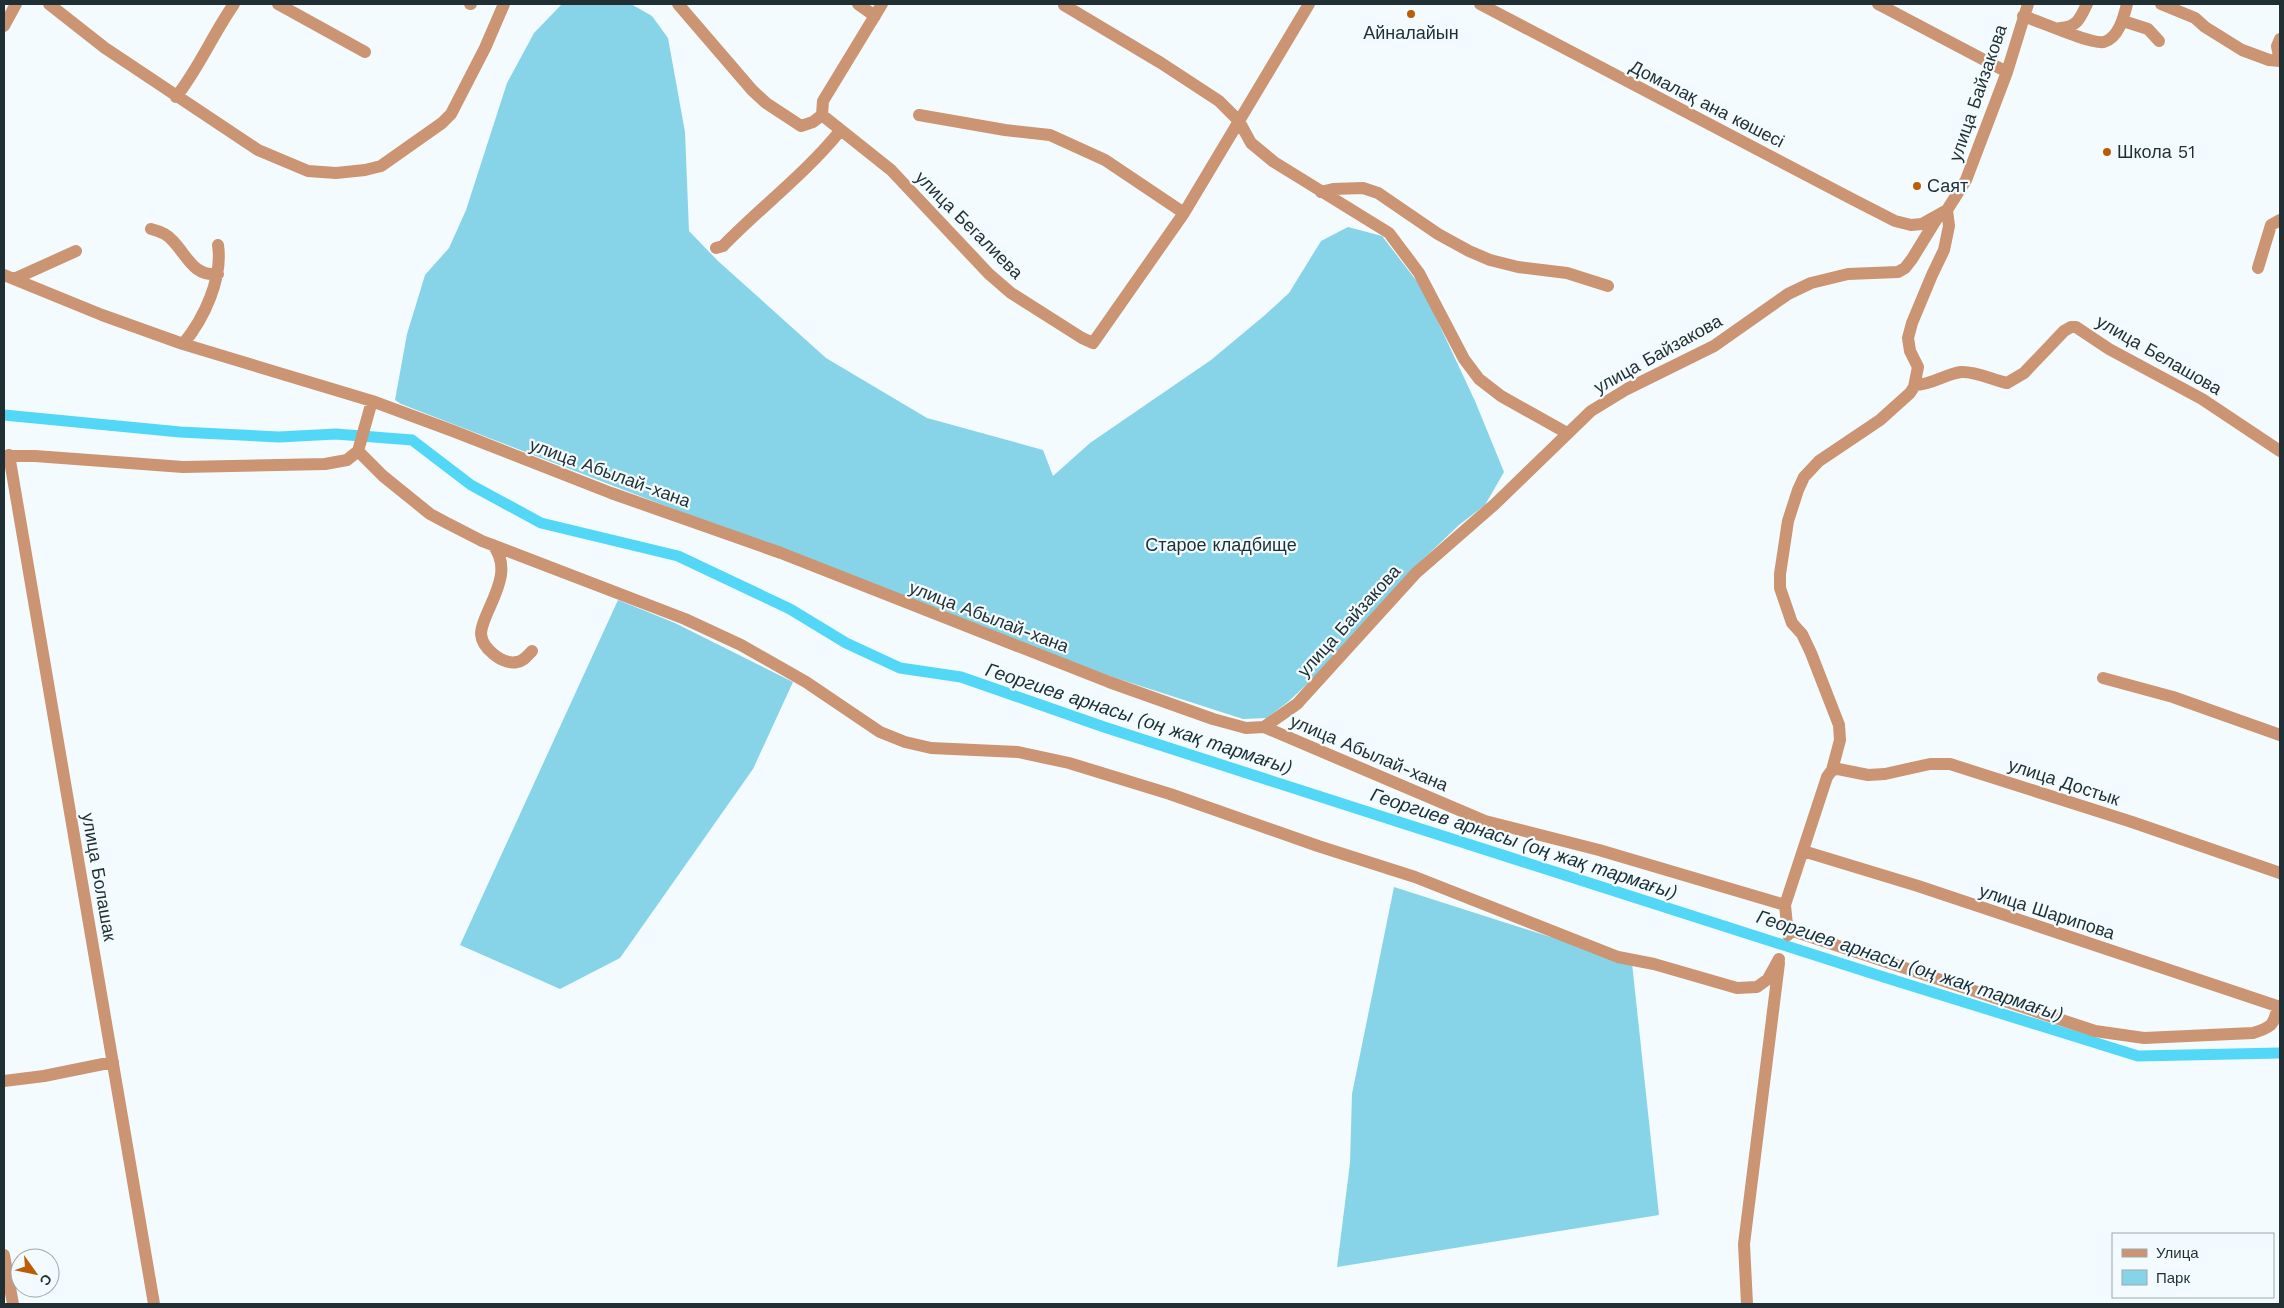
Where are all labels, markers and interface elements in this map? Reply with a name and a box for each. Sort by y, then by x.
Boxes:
marker: Айналайын [1405,8,1417,20]
street label: улица Байзакова [1944,21,2011,164]
place label: Айналайын [1363,22,1459,43]
street label: Домалақ ана көшесі [1626,55,1788,152]
place label: Школа 51 [2117,141,2195,162]
marker: Школа 51 [2101,146,2113,158]
street label: улица Бегалиева [911,166,1028,284]
place label: Саят [1927,175,1968,196]
marker: Саят [1911,180,1923,192]
street label: улица Байзакова [1590,309,1726,397]
street label: улица Белашова [2093,310,2226,399]
street label: улица Абылай-хана [527,434,694,512]
park label: Старое кладбище [1145,534,1297,555]
street label: улица Байзакова [1293,560,1405,681]
street label: улица Абылай-хана [906,576,1073,657]
water label: Георгиев арнасы (оң жақ тармағы) [983,658,1295,779]
street label: улица Абылай-хана [1287,710,1452,796]
street label: улица Достык [2006,754,2123,809]
water label: Георгиев арнасы (оң жақ тармағы) [1368,783,1680,904]
street label: улица Болашак [78,811,121,943]
street label: улица Шарипова [1977,880,2119,944]
water label: Георгиев арнасы (оң жақ тармағы) [1754,905,2066,1026]
legend [2112,1233,2274,1298]
text: Улица [2156,1244,2199,1262]
north arrow [10,1248,60,1298]
text: Парк [2156,1269,2190,1287]
text: С [36,1271,55,1289]

